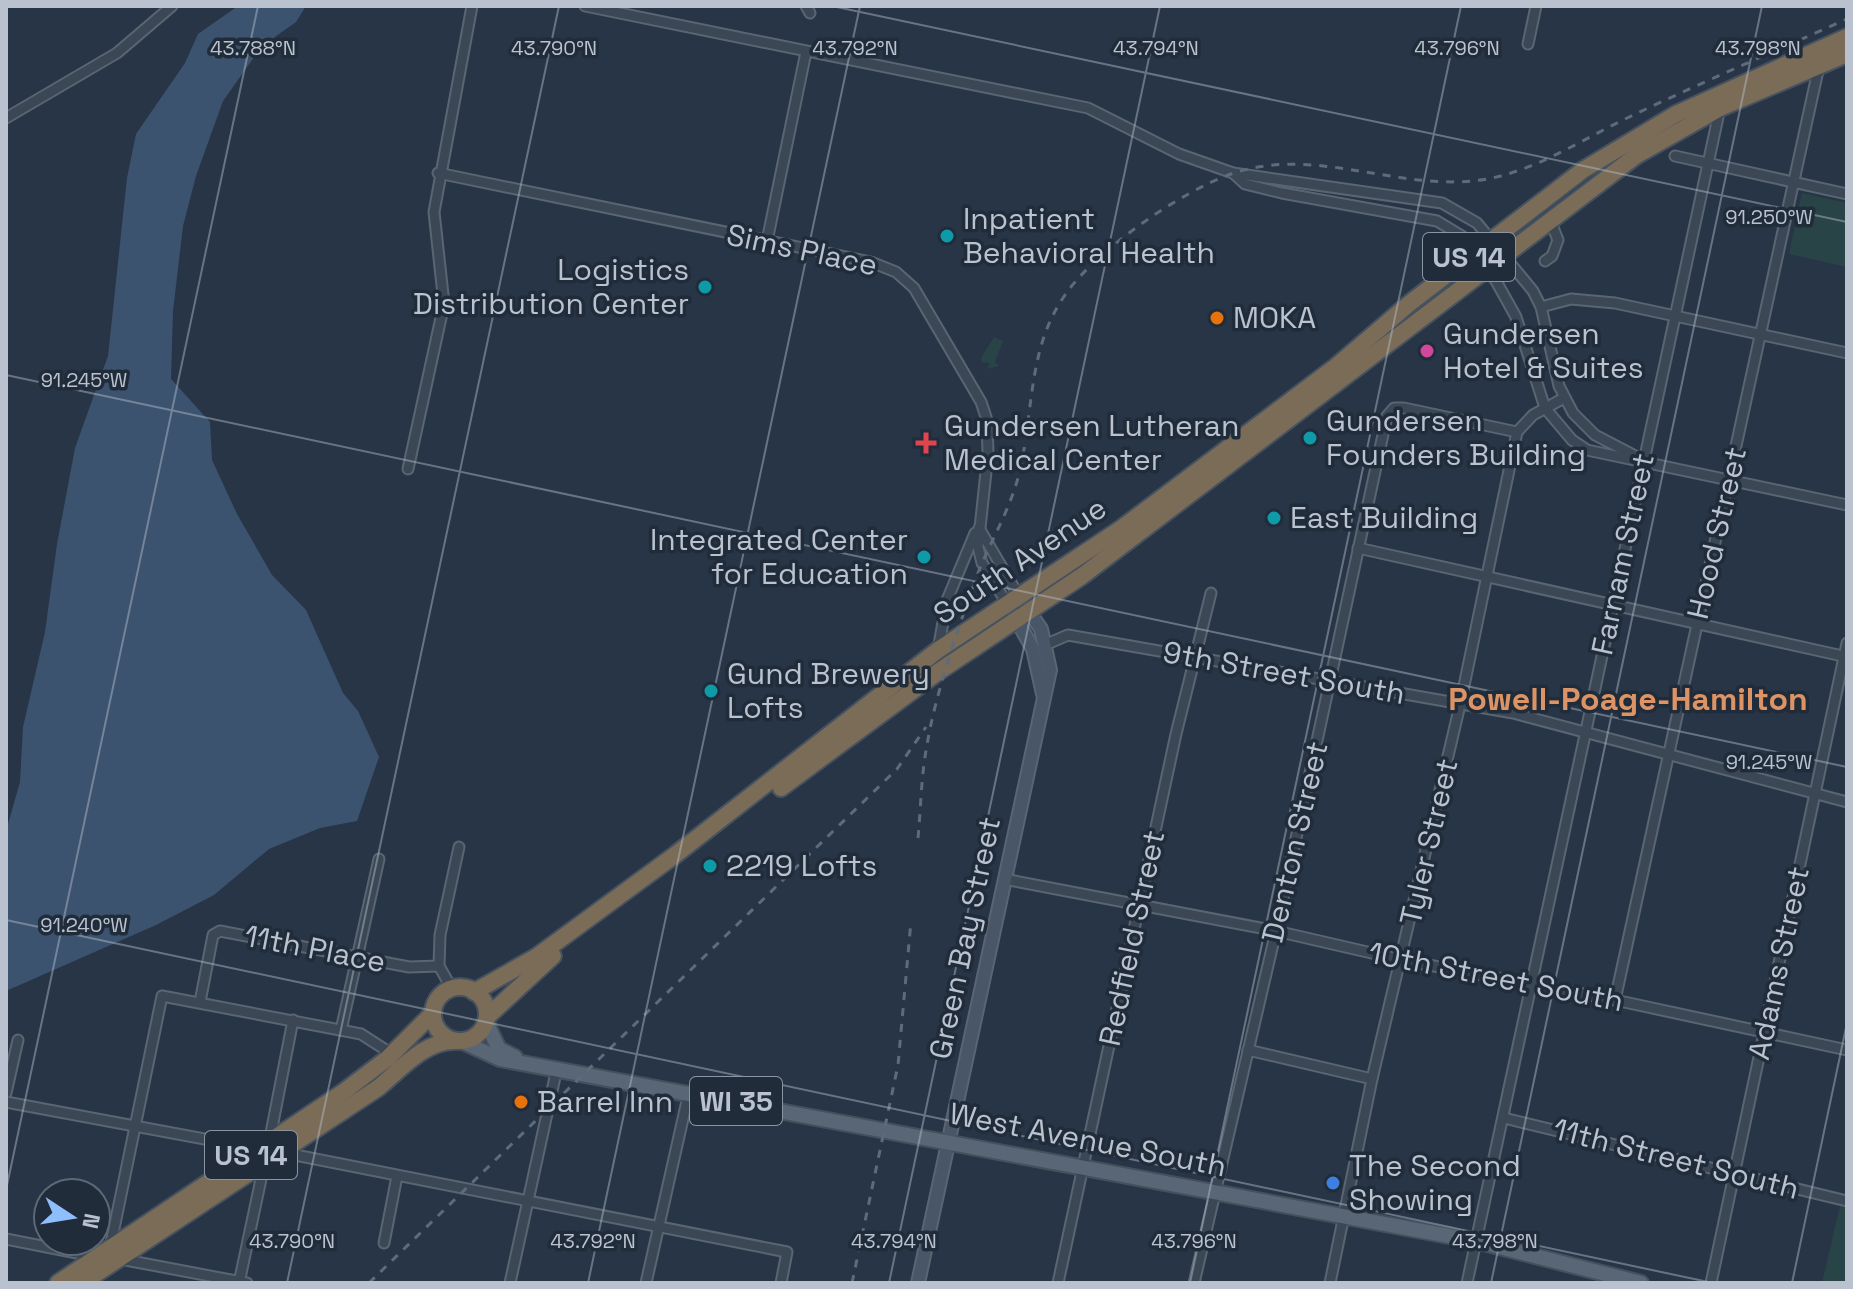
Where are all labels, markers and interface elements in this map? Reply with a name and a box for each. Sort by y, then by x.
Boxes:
text: 43.788°N [210,35,296,61]
text: 43.790°N [511,35,597,61]
text: 43.792°N [812,35,898,61]
text: 43.794°N [1113,35,1199,61]
text: 43.796°N [1414,35,1500,61]
text: 43.798°N [1715,35,1801,61]
place label: Inpatient Behavioral Health [963,199,1215,272]
text: 91.250°W [1725,204,1813,230]
street label: Sims Place [723,215,881,284]
marker: Inpatient Behavioral Health [938,227,956,245]
road number: US 14 [1423,233,1515,281]
place label: Logistics Distribution Center [413,250,689,323]
marker: Logistics Distribution Center [696,278,714,296]
place label: MOKA [1233,298,1316,337]
marker: MOKA [1208,309,1226,327]
place label: Gundersen Hotel & Suites [1443,314,1643,387]
marker: Gundersen Hotel & Suites [1418,342,1436,360]
text: 91.245°W [41,367,127,393]
place label: Gundersen Founders Building [1326,401,1586,474]
place label: Gundersen Lutheran Medical Center [944,406,1239,479]
marker: Gundersen Founders Building [1301,429,1319,447]
marker: Gundersen Lutheran Medical Center [915,432,937,454]
street label: Hood Street [1678,443,1755,623]
street label: Farnam Street [1582,449,1663,658]
street label: South Avenue [926,488,1114,633]
place label: East Building [1290,498,1478,537]
marker: East Building [1265,509,1283,527]
place label: Integrated Center for Education [650,520,908,593]
marker: Integrated Center for Education [915,548,933,566]
street label: 9th Street South [1160,632,1408,713]
place label: Gund Brewery Lofts [727,654,930,727]
district label: Powell-Poage-Hamilton [1448,679,1808,719]
marker: Gund Brewery Lofts [702,682,720,700]
street label: Denton Street [1252,738,1337,946]
text: 91.245°W [1726,749,1812,775]
street label: Tyler Street [1390,755,1467,929]
street label: Green Bay Street [920,813,1009,1063]
street label: Redfield Street [1090,826,1173,1049]
place label: 2219 Lofts [726,846,877,885]
marker: 2219 Lofts [701,857,719,875]
street label: Adams Street [1739,863,1818,1063]
text: 91.240°W [40,912,128,938]
street label: 11th Place [241,916,389,981]
street label: 10th Street South [1365,933,1627,1020]
road number: WI 35 [690,1077,782,1125]
place label: Barrel Inn [537,1082,673,1121]
marker: Barrel Inn [512,1093,530,1111]
street label: West Avenue South [946,1094,1230,1185]
street label: 11th Street South [1549,1109,1803,1208]
road number: US 14 [205,1131,297,1179]
place label: The Second Showing [1349,1146,1521,1219]
marker: The Second Showing [1324,1174,1342,1192]
north arrow [32,1177,112,1257]
text: N [76,1211,107,1231]
text: 43.790°N [249,1228,335,1254]
text: 43.792°N [550,1228,636,1254]
text: 43.794°N [851,1228,937,1254]
text: 43.796°N [1151,1228,1237,1254]
text: 43.798°N [1452,1228,1538,1254]

